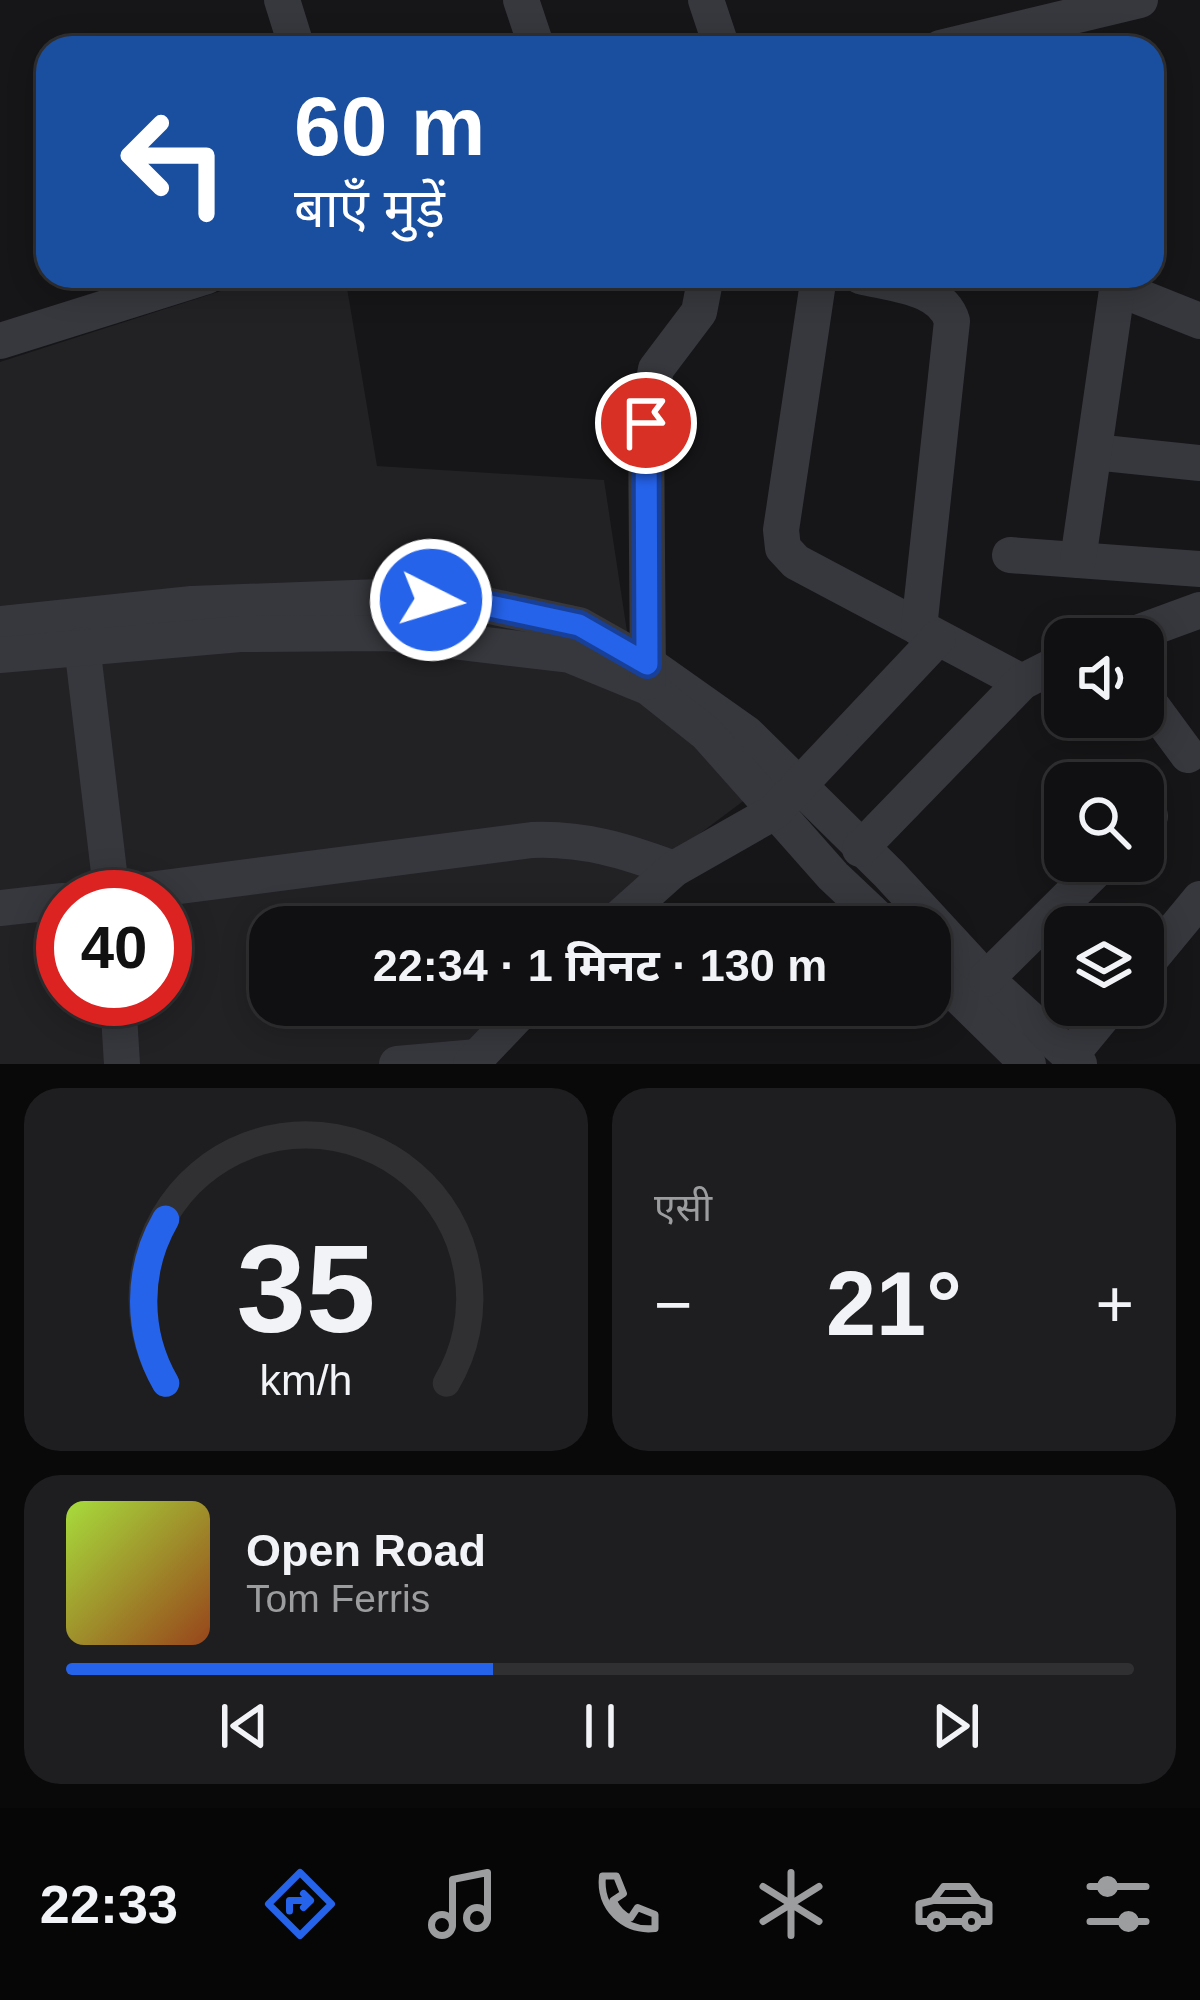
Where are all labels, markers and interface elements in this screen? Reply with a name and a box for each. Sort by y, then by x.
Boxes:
text: 60 m [294,79,485,173]
icon: left [96,84,252,240]
text: बाएँ मुड़ें [294,178,445,238]
pin [595,372,697,474]
icon: arrive [613,390,679,456]
position arrow [368,537,494,663]
map controls [1044,618,1164,1026]
button: sound [1044,618,1164,738]
button: search [1044,762,1164,882]
speed limit sign: 40 [36,870,192,1026]
button: layers [1044,906,1164,1026]
text: 22:34 · 1 मिनट · 130 m [373,940,827,991]
text: एसी [654,1186,712,1229]
text: 35 [237,1219,375,1358]
text: 21° [826,1254,962,1354]
text: − [654,1267,693,1341]
text: + [1095,1267,1134,1341]
text: km/h [260,1355,352,1403]
text: Open Road [246,1525,486,1576]
text: Tom Ferris [246,1577,430,1620]
icon: previous [211,1693,277,1759]
icon: pause [567,1693,633,1759]
icon: next [923,1693,989,1759]
icon: directions [258,1862,342,1946]
icon: music [421,1862,505,1946]
icon: phone [585,1862,669,1946]
icon: climate [749,1862,833,1946]
icon: car [912,1862,996,1946]
icon: filters [1076,1862,1160,1946]
text: 22:33 [40,1874,178,1934]

